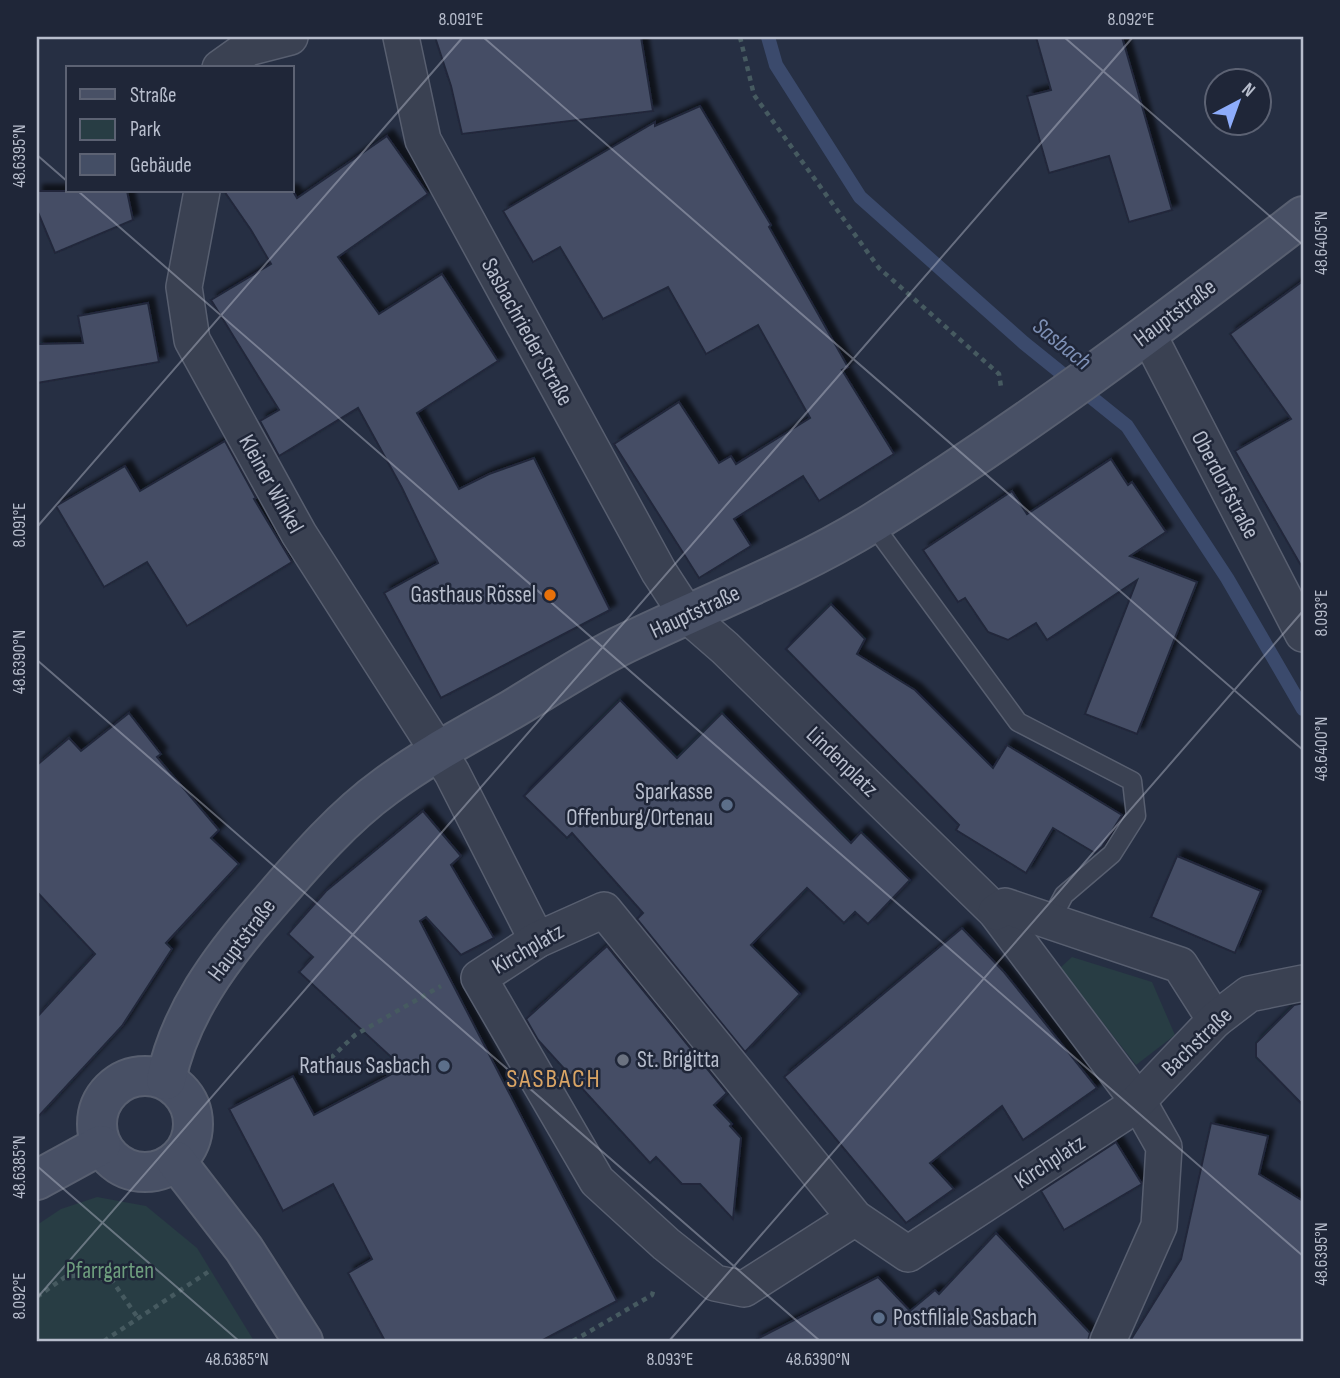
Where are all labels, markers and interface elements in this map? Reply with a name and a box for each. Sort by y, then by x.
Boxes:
text: 8.091°E [439,9,483,30]
text: 8.092°E [1108,9,1154,30]
legend [66,66,294,192]
north arrow [1204,66,1274,136]
text: N [1237,78,1260,102]
text: Straße [130,83,176,108]
text: Park [130,117,161,142]
text: 48.6395°N [9,124,30,188]
text: Gebäude [130,153,192,178]
text: 48.6405°N [1311,211,1332,275]
street label: Sasbachrieder Straße [475,253,579,411]
street label: Hauptstraße [1128,273,1222,353]
water label: Sasbach [1027,312,1097,376]
street label: Oberdorfstraße [1185,426,1265,544]
street label: Kleiner Winkel [232,430,310,538]
text: 8.091°E [9,503,30,547]
street label: Hauptstraße [646,579,744,645]
place label: Gasthaus Rössel [411,581,536,609]
marker: Gasthaus Rössel [542,587,558,603]
text: 8.093°E [1311,590,1332,636]
text: 48.6390°N [9,630,30,694]
text: 48.6400°N [1311,717,1332,781]
street label: Lindenplatz [800,721,884,803]
place label: Sparkasse Offenburg/Ortenau [566,778,713,832]
marker: Sparkasse Offenburg/Ortenau [719,797,735,813]
street label: Hauptstraße [202,893,282,987]
street label: Kirchplatz [487,917,569,981]
street label: Bachstraße [1156,1002,1238,1082]
place label: St. Brigitta [637,1046,719,1074]
place label: Rathaus Sasbach [299,1052,430,1080]
marker: St. Brigitta [615,1052,631,1068]
marker: Rathaus Sasbach [436,1058,452,1074]
district label: SASBACH [506,1064,602,1095]
street label: Kirchplatz [1010,1129,1090,1195]
text: 48.6385°N [9,1135,30,1199]
text: 48.6395°N [1311,1222,1332,1286]
park label: Pfarrgarten [66,1257,154,1285]
text: 8.092°E [9,1273,30,1319]
place label: Postfiliale Sasbach [893,1304,1037,1332]
marker: Postfiliale Sasbach [871,1310,887,1326]
text: 48.6385°N [205,1349,269,1370]
text: 8.093°E [647,1349,693,1370]
text: 48.6390°N [786,1349,850,1370]

